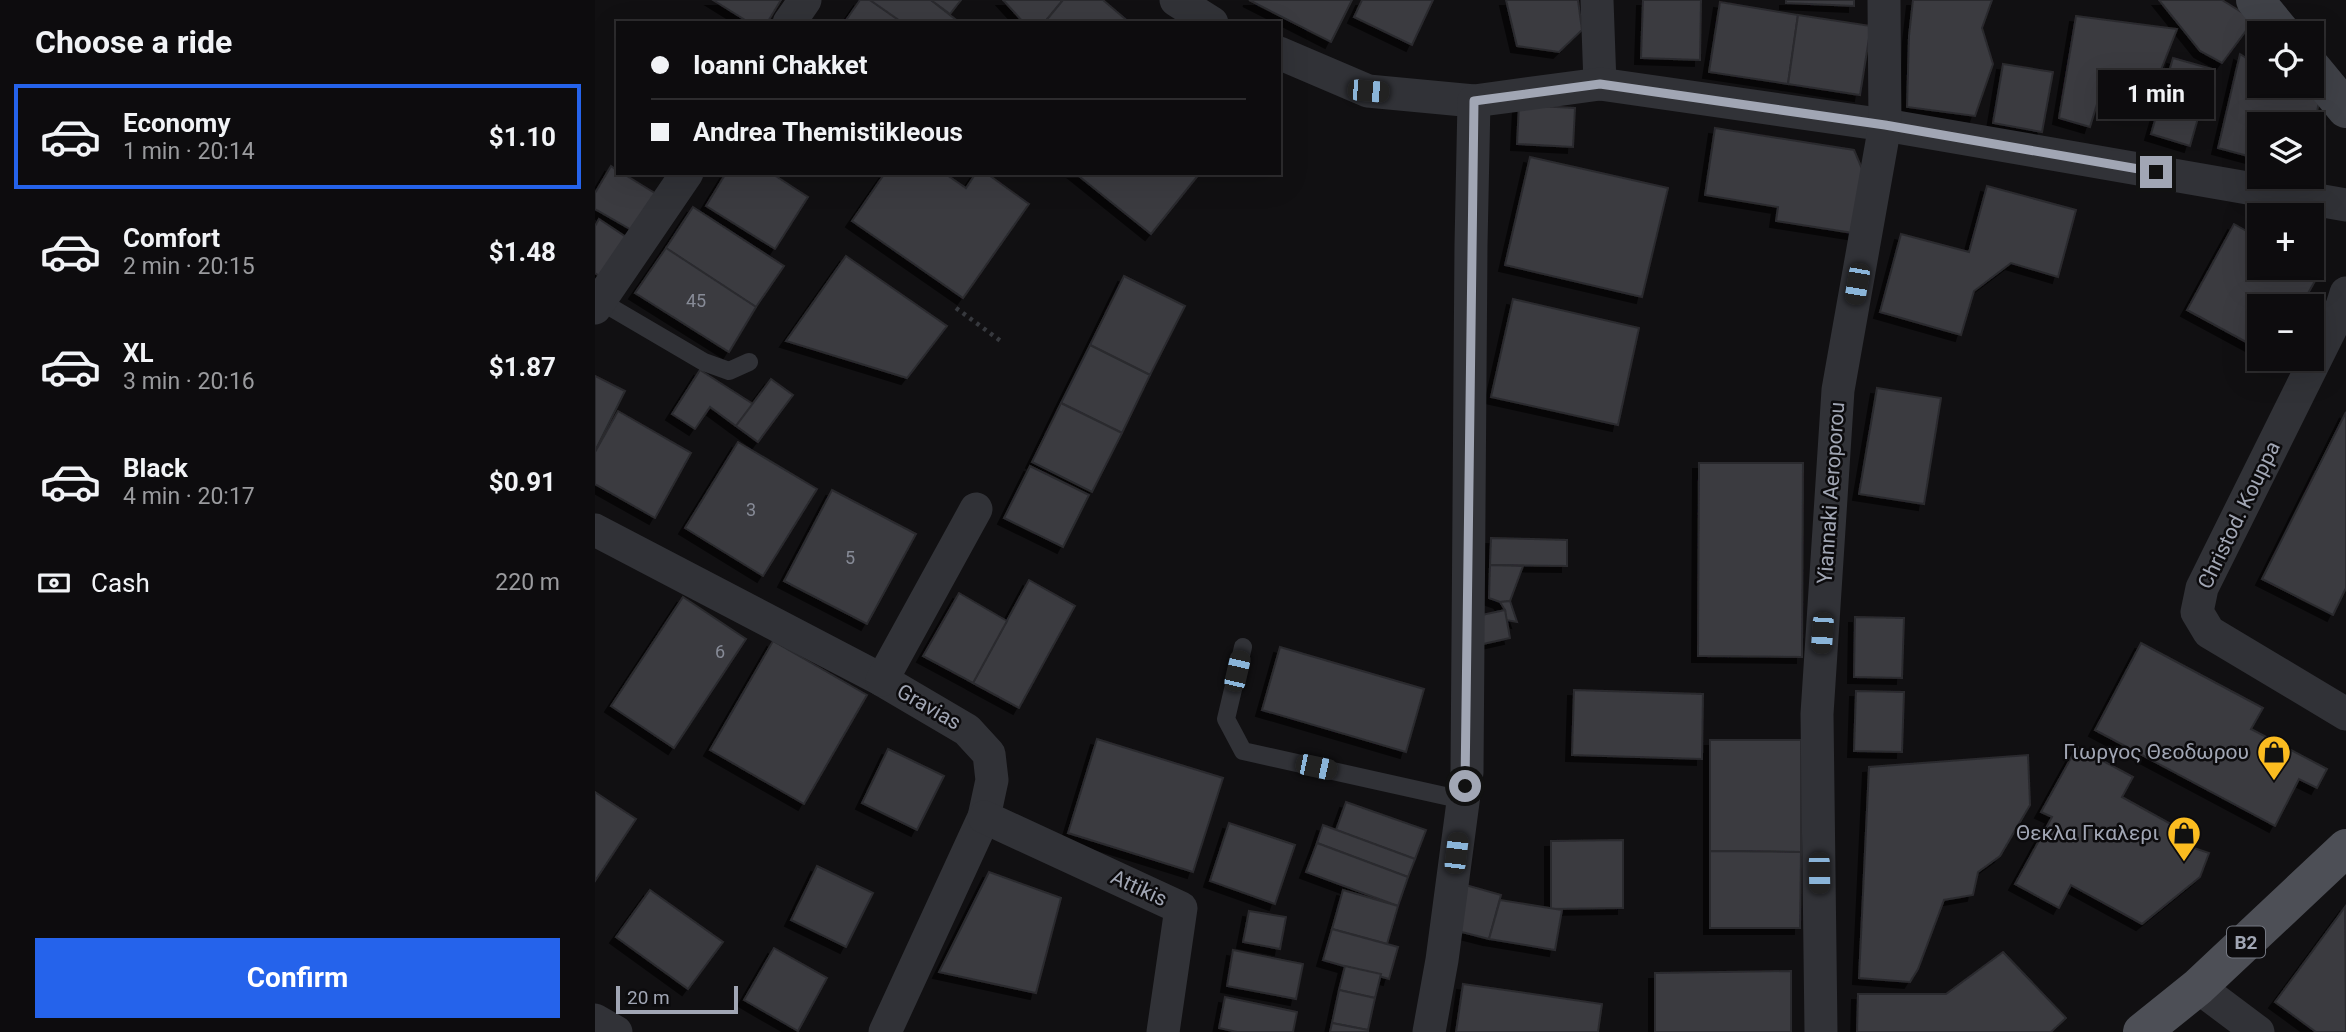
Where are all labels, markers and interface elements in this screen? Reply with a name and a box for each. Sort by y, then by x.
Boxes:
map controls [2247,21,2324,371]
button: locate [2247,21,2324,98]
text: Choose a ride [35,23,232,61]
text: Ioanni Chakket [693,50,868,80]
callout: 1 min [2098,71,2214,120]
car [1347,79,1390,103]
text: 1 min [2127,81,2185,108]
icon: car [39,105,102,168]
text: Economy [123,108,230,138]
button: layers [2247,112,2324,189]
text: Andrea Themistikleous [693,117,963,147]
text: $1.10 [489,122,556,152]
text: 1 min · 20:14 [123,138,255,165]
route end [2140,156,2172,188]
button: + [2247,203,2324,280]
icon: car [39,220,102,283]
text: Comfort [123,223,220,253]
text: $1.48 [489,237,556,267]
text: 2 min · 20:15 [123,253,255,280]
car [1844,261,1871,307]
house number: 45 [686,290,706,311]
button: − [2247,294,2324,371]
icon: car [39,335,102,398]
text: XL [123,338,154,368]
text: $1.87 [489,352,556,382]
text: 3 min · 20:16 [123,368,255,395]
street label: Yiannaki Aeroporou [1813,401,1849,585]
street label: Christod. Kouppa [2193,437,2285,593]
icon: car [39,450,102,513]
text: Black [123,453,188,483]
text: $0.91 [489,467,556,497]
text: 4 min · 20:17 [123,483,255,510]
house number: 3 [746,499,756,520]
house number: 5 [845,547,855,568]
icon: cash [35,564,73,602]
text: Cash [91,568,150,598]
text: 220 m [495,569,560,596]
car [1811,611,1834,655]
house number: 6 [715,641,725,662]
car [1223,648,1252,694]
street label: Gravias [893,679,965,735]
shop icon: Γιωργος Θεοδωρου [2255,733,2293,782]
place label: Γιωργος Θεοδωρου [2063,740,2249,764]
car [1294,752,1339,782]
route start [1449,770,1481,802]
shop icon: Θεκλα Γκαλερι [2165,814,2203,863]
place label: Θεκλα Γκαλερι [2016,821,2159,845]
car [1444,831,1469,875]
car [1809,852,1830,894]
street label: Attikis [1107,865,1171,911]
road number: B2 [2227,926,2265,958]
button: Confirm [35,938,560,1018]
scale bar [616,983,739,1015]
text: 20 m [627,986,670,1009]

